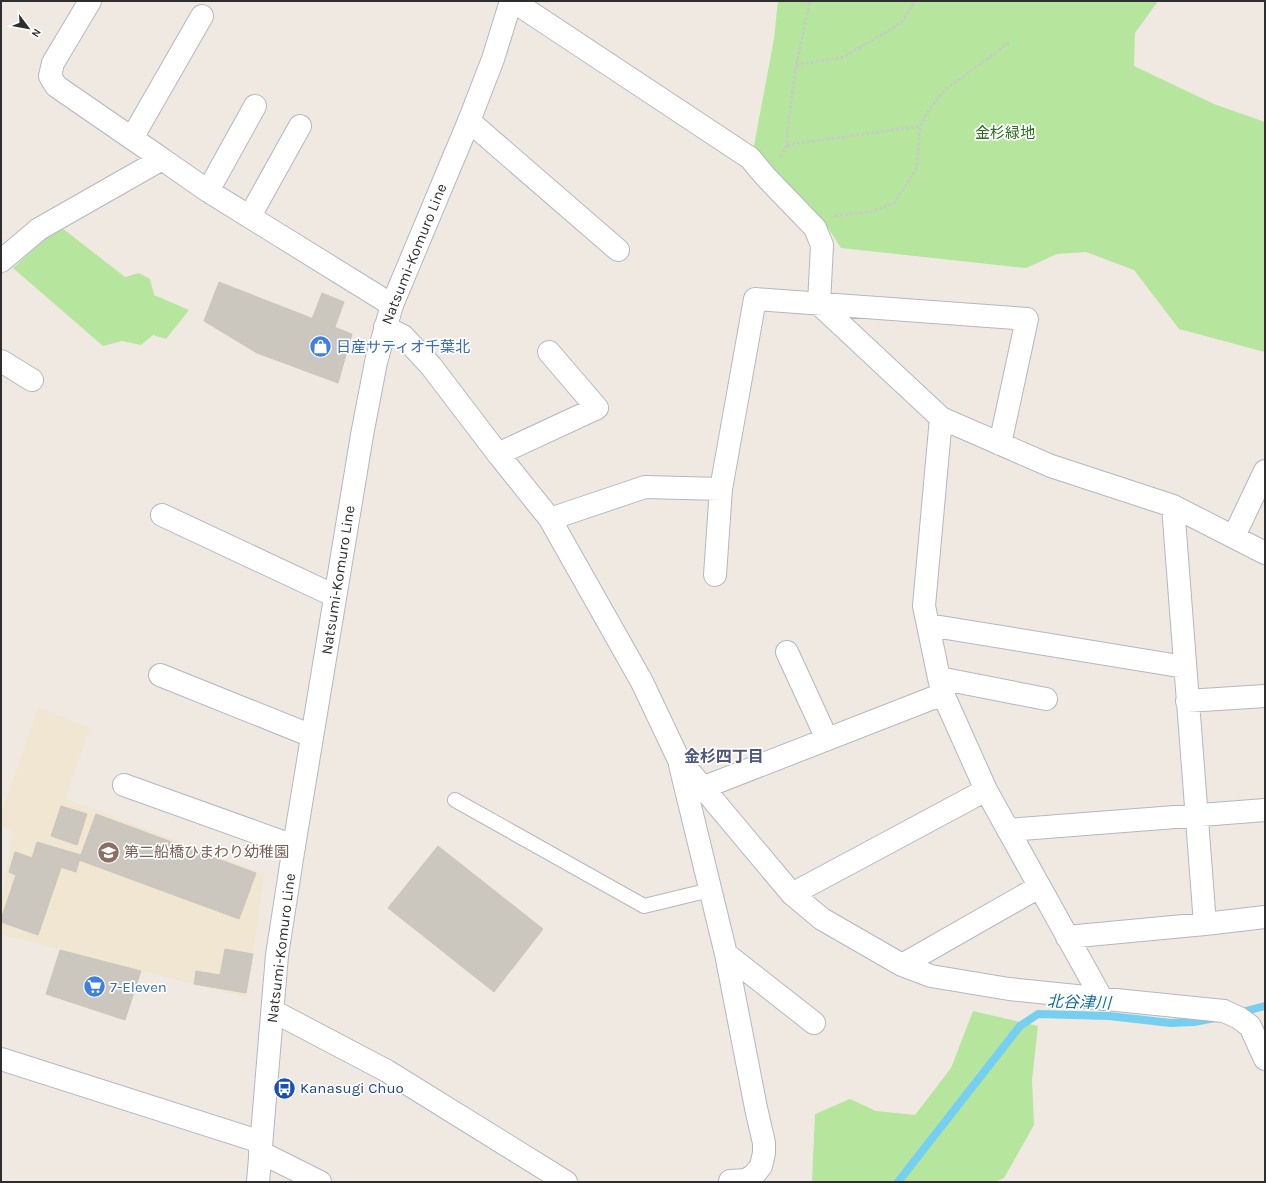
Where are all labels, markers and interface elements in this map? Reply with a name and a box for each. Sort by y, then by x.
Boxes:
north arrow [8,8,48,48]
text: N [28,26,44,40]
park label: 金杉緑地 [975,124,1035,142]
street label: Natsumi-Komuro Line [377,181,451,327]
shop icon: 日産サティオ千葉北 [307,334,333,360]
place label: 日産サティオ千葉北 [336,338,470,356]
street label: Natsumi-Komuro Line [317,504,359,656]
district label: 金杉四丁目 [684,747,764,766]
school or university icon: 第二船橋ひまわり幼稚園 [95,839,121,865]
place label: 第二船橋ひまわり幼稚園 [124,843,289,861]
street label: Natsumi-Komuro Line [263,872,299,1024]
supermarket icon: 7-Eleven [82,974,108,1000]
place label: 7-Eleven [110,978,167,996]
water label: 北谷津川 [1047,991,1113,1013]
bus stop icon: Kanasugi Chuo [271,1075,297,1101]
place label: Kanasugi Chuo [300,1079,404,1097]

